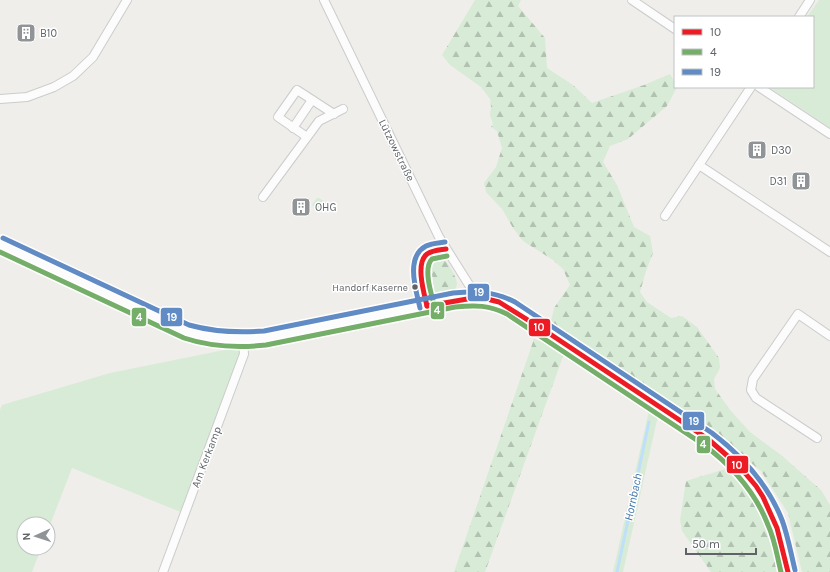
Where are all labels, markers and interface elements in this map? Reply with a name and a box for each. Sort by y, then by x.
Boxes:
legend [674,16,814,88]
building icon: B10 [15,22,37,44]
text: 10 [710,25,721,39]
place label: B10 [40,27,57,40]
text: 4 [710,45,717,59]
text: 19 [710,65,721,79]
street label: Lützowstraße [376,117,417,184]
building icon: D30 [746,139,768,161]
place label: D30 [771,144,791,157]
building icon: D31 [790,170,812,192]
place label: D31 [770,175,787,188]
building icon: OHG [290,196,312,218]
place label: OHG [315,201,337,214]
place label: Handorf Kaserne [332,282,408,294]
marker: Handorf Kaserne [410,282,420,292]
line badge: 19 [467,283,490,302]
text: 19 [474,286,485,299]
line badge: 4 [430,301,445,320]
text: 4 [434,304,441,317]
line badge: 4 [131,307,147,327]
line badge: 19 [160,307,183,327]
text: 4 [136,311,143,324]
text: 19 [167,311,178,324]
line badge: 10 [528,318,551,337]
text: 10 [534,321,544,334]
line badge: 19 [682,411,705,431]
text: 19 [689,415,700,428]
street label: Am Kerkamp [189,425,224,490]
line badge: 4 [696,435,711,454]
text: 4 [700,438,707,451]
line badge: 10 [726,455,749,474]
text: 10 [732,459,742,472]
water label: Hornbach [621,472,645,522]
north arrow [16,516,56,556]
scale bar [686,530,756,556]
text: N [20,532,33,541]
text: 50 m [692,537,720,551]

